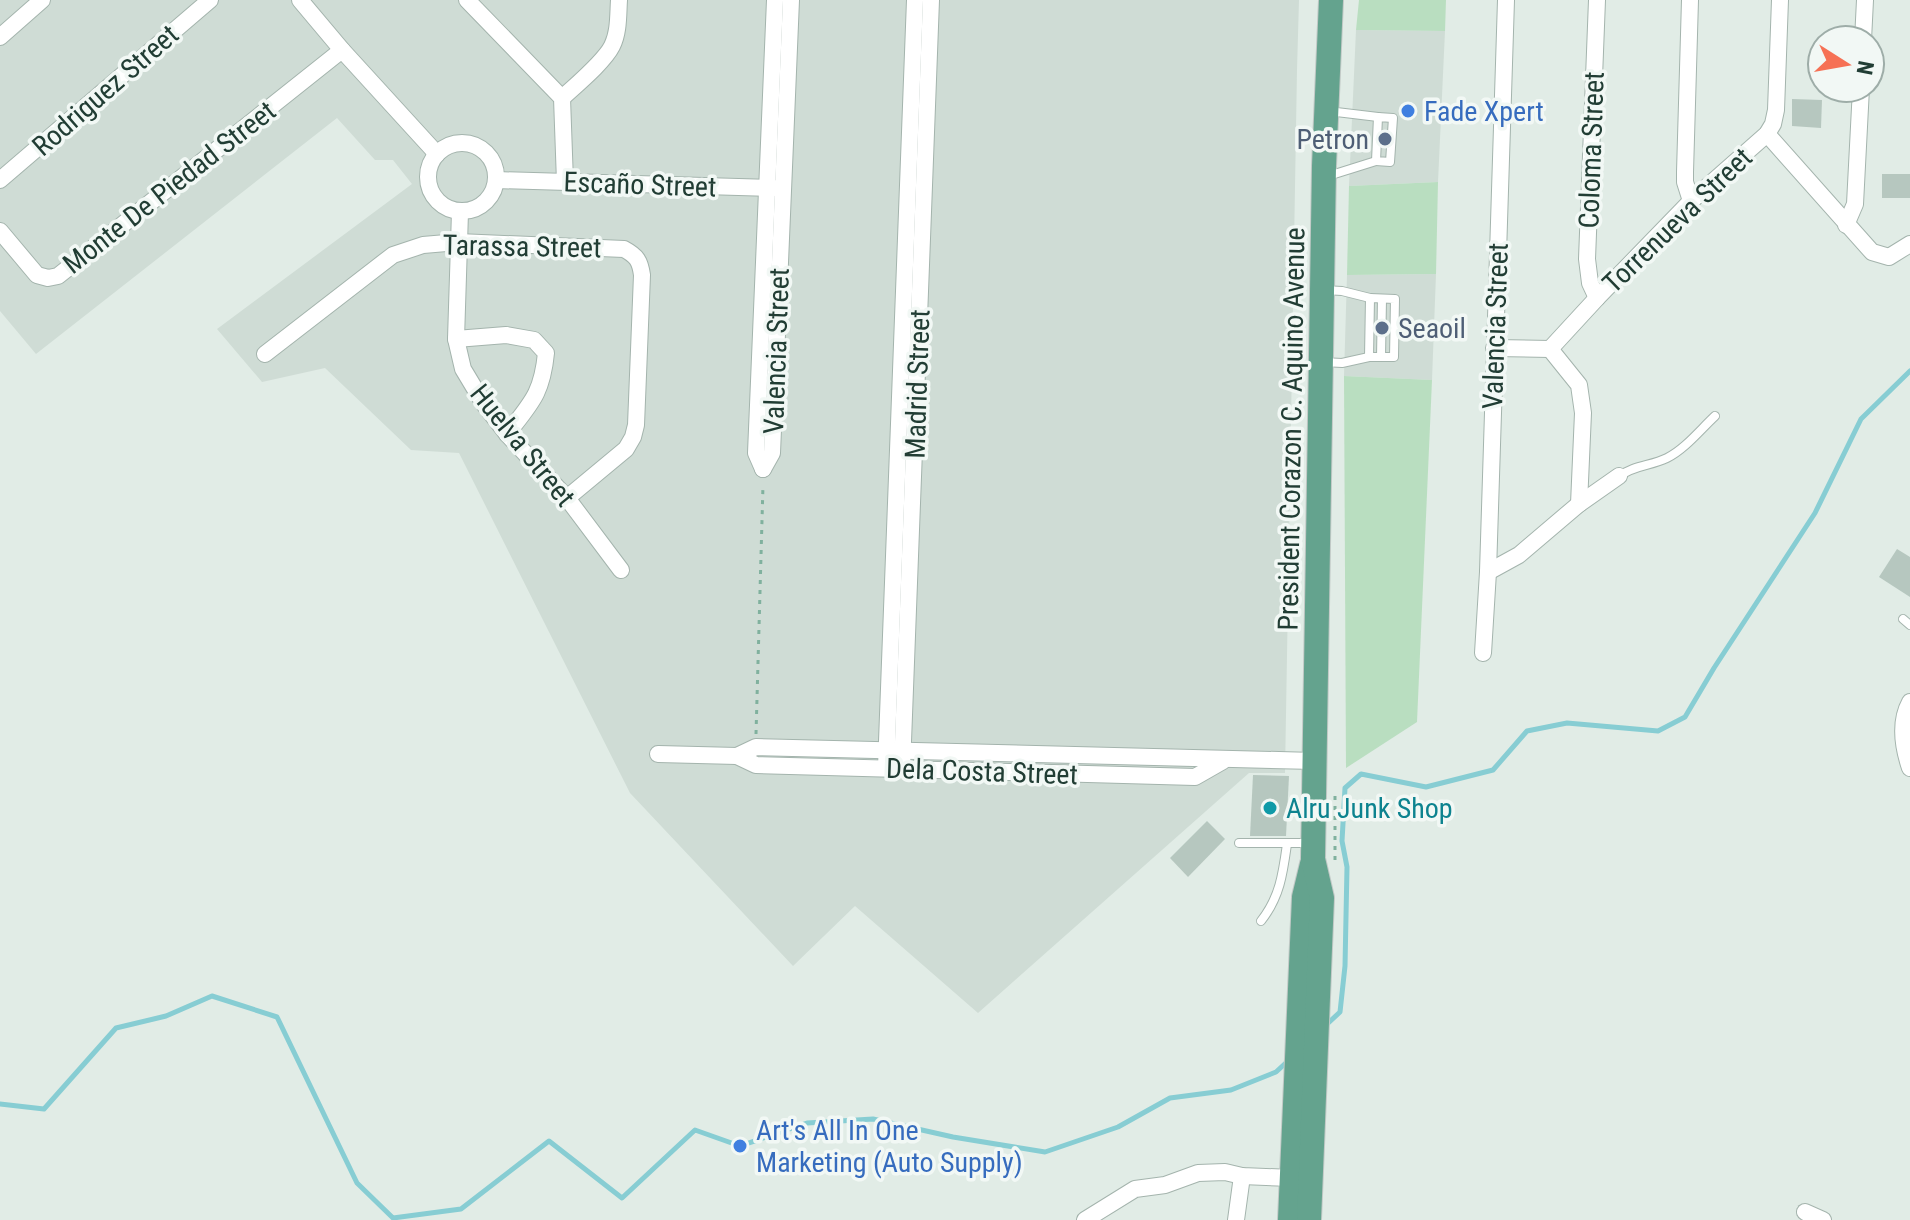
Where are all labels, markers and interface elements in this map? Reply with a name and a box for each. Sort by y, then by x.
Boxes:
street label: Rodriguez Street [26,18,185,163]
north arrow [1806,24,1886,104]
text: N [1852,59,1879,77]
street label: Coloma Street [1572,71,1611,229]
street label: Monte De Piedad Street [57,94,282,281]
place label: Fade Xpert [1424,95,1544,128]
marker: Fade Xpert [1399,102,1417,120]
place label: Petron [1296,123,1369,156]
marker: Petron [1376,130,1394,148]
street label: Torrenueva Street [1596,141,1759,300]
street label: Escaño Street [563,165,717,204]
street label: President Corazon C. Aquino Avenue [1271,227,1312,631]
street label: Tarassa Street [442,229,602,264]
street label: Valencia Street [1476,242,1515,410]
street label: Valencia Street [757,267,796,435]
street label: Madrid Street [898,309,937,459]
place label: Seaoil [1398,312,1466,345]
marker: Seaoil [1373,319,1391,337]
street label: Huelva Street [463,378,582,513]
street label: Dela Costa Street [886,752,1078,791]
place label: Alru Junk Shop [1286,792,1453,825]
marker: Alru Junk Shop [1261,799,1279,817]
place label: Art's All In One Marketing (Auto Supply) [756,1114,1023,1179]
marker: Art's All In One Marketing (Auto Supply) [731,1137,749,1155]

